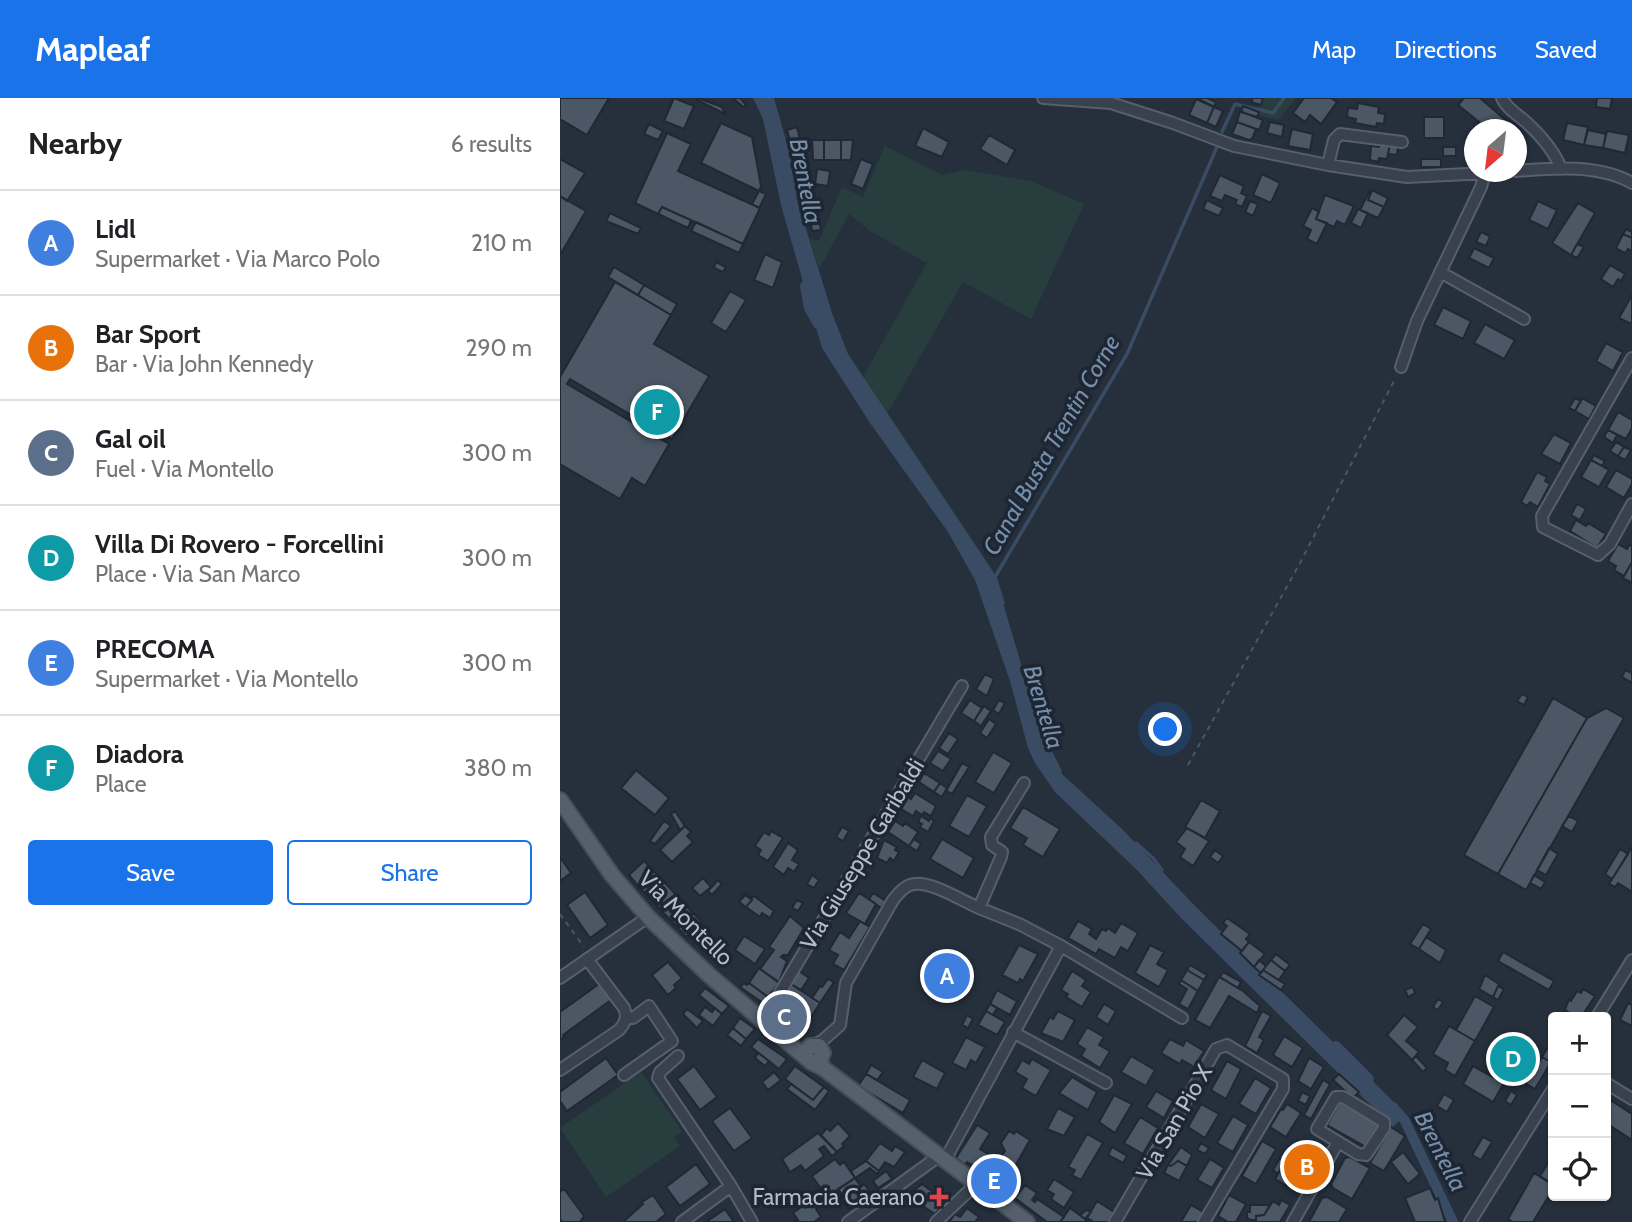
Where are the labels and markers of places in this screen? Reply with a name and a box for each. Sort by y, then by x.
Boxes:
pin: F [634,386,680,438]
pin: A [924,950,970,1002]
pin: C [761,991,807,1043]
pin: D [1490,1033,1536,1085]
pin: B [1284,1141,1330,1193]
pin: E [971,1155,1017,1207]
place label: Farmacia Caerano [753,1183,925,1211]
marker: Farmacia Caerano [931,1189,947,1205]

